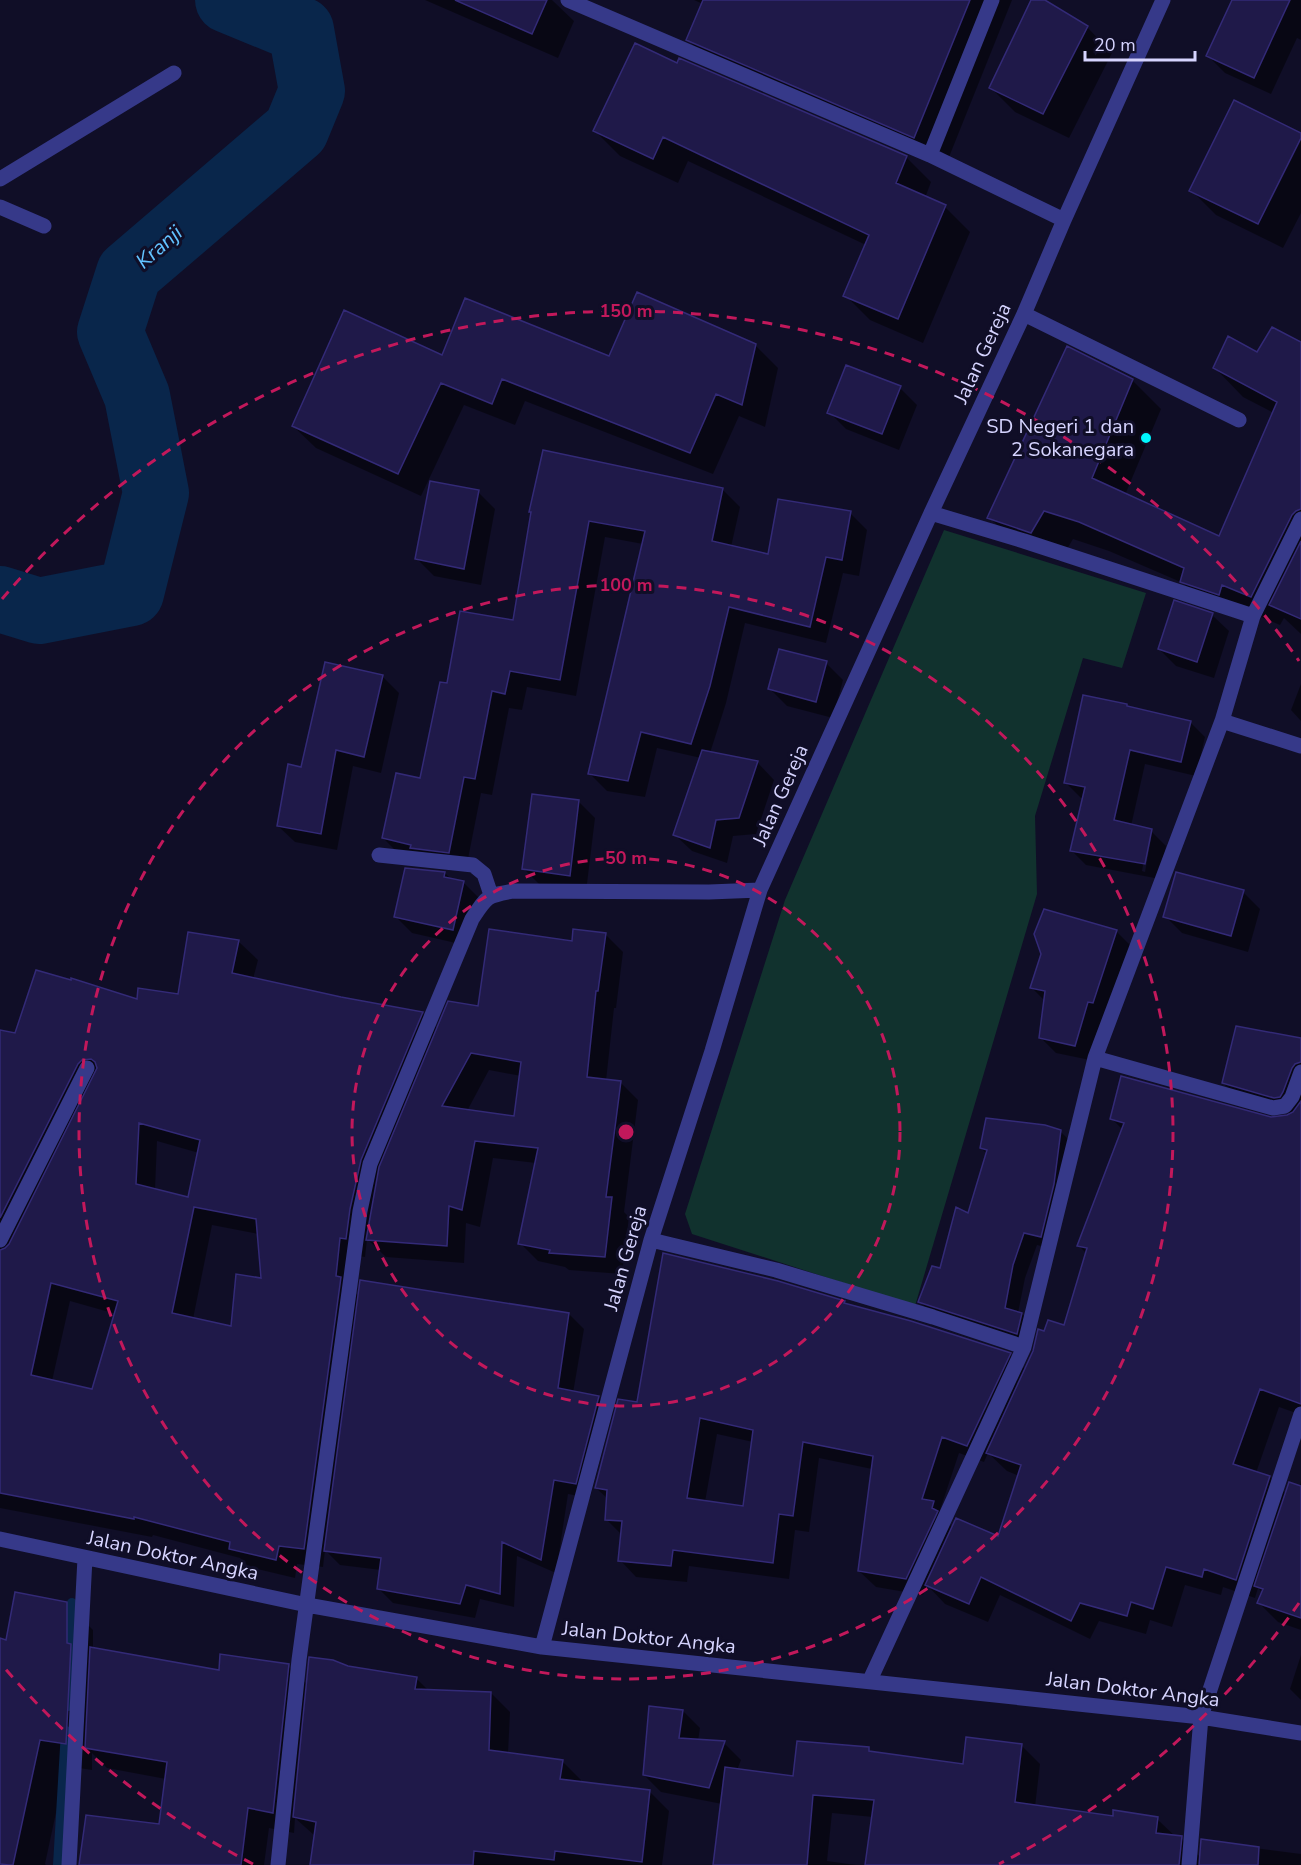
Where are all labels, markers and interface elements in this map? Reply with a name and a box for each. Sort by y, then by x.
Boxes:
scale bar [1085,24,1194,62]
text: 20 m [1094,33,1136,57]
water label: Kranji [130,218,189,275]
street label: Jalan Gereja [947,298,1018,409]
text: 150 m [599,299,653,323]
place label: SD Negeri 1 dan 2 Sokanegara [986,413,1134,463]
marker: SD Negeri 1 dan 2 Sokanegara [1139,431,1153,445]
text: 100 m [599,573,653,597]
street label: Jalan Gereja [746,740,815,851]
text: 50 m [605,846,647,870]
centre of rings [616,1122,636,1142]
street label: Jalan Gereja [597,1202,653,1315]
street label: Jalan Doktor Angka [84,1524,261,1587]
street label: Jalan Doktor Angka [560,1615,737,1660]
street label: Jalan Doktor Angka [1044,1665,1221,1714]

